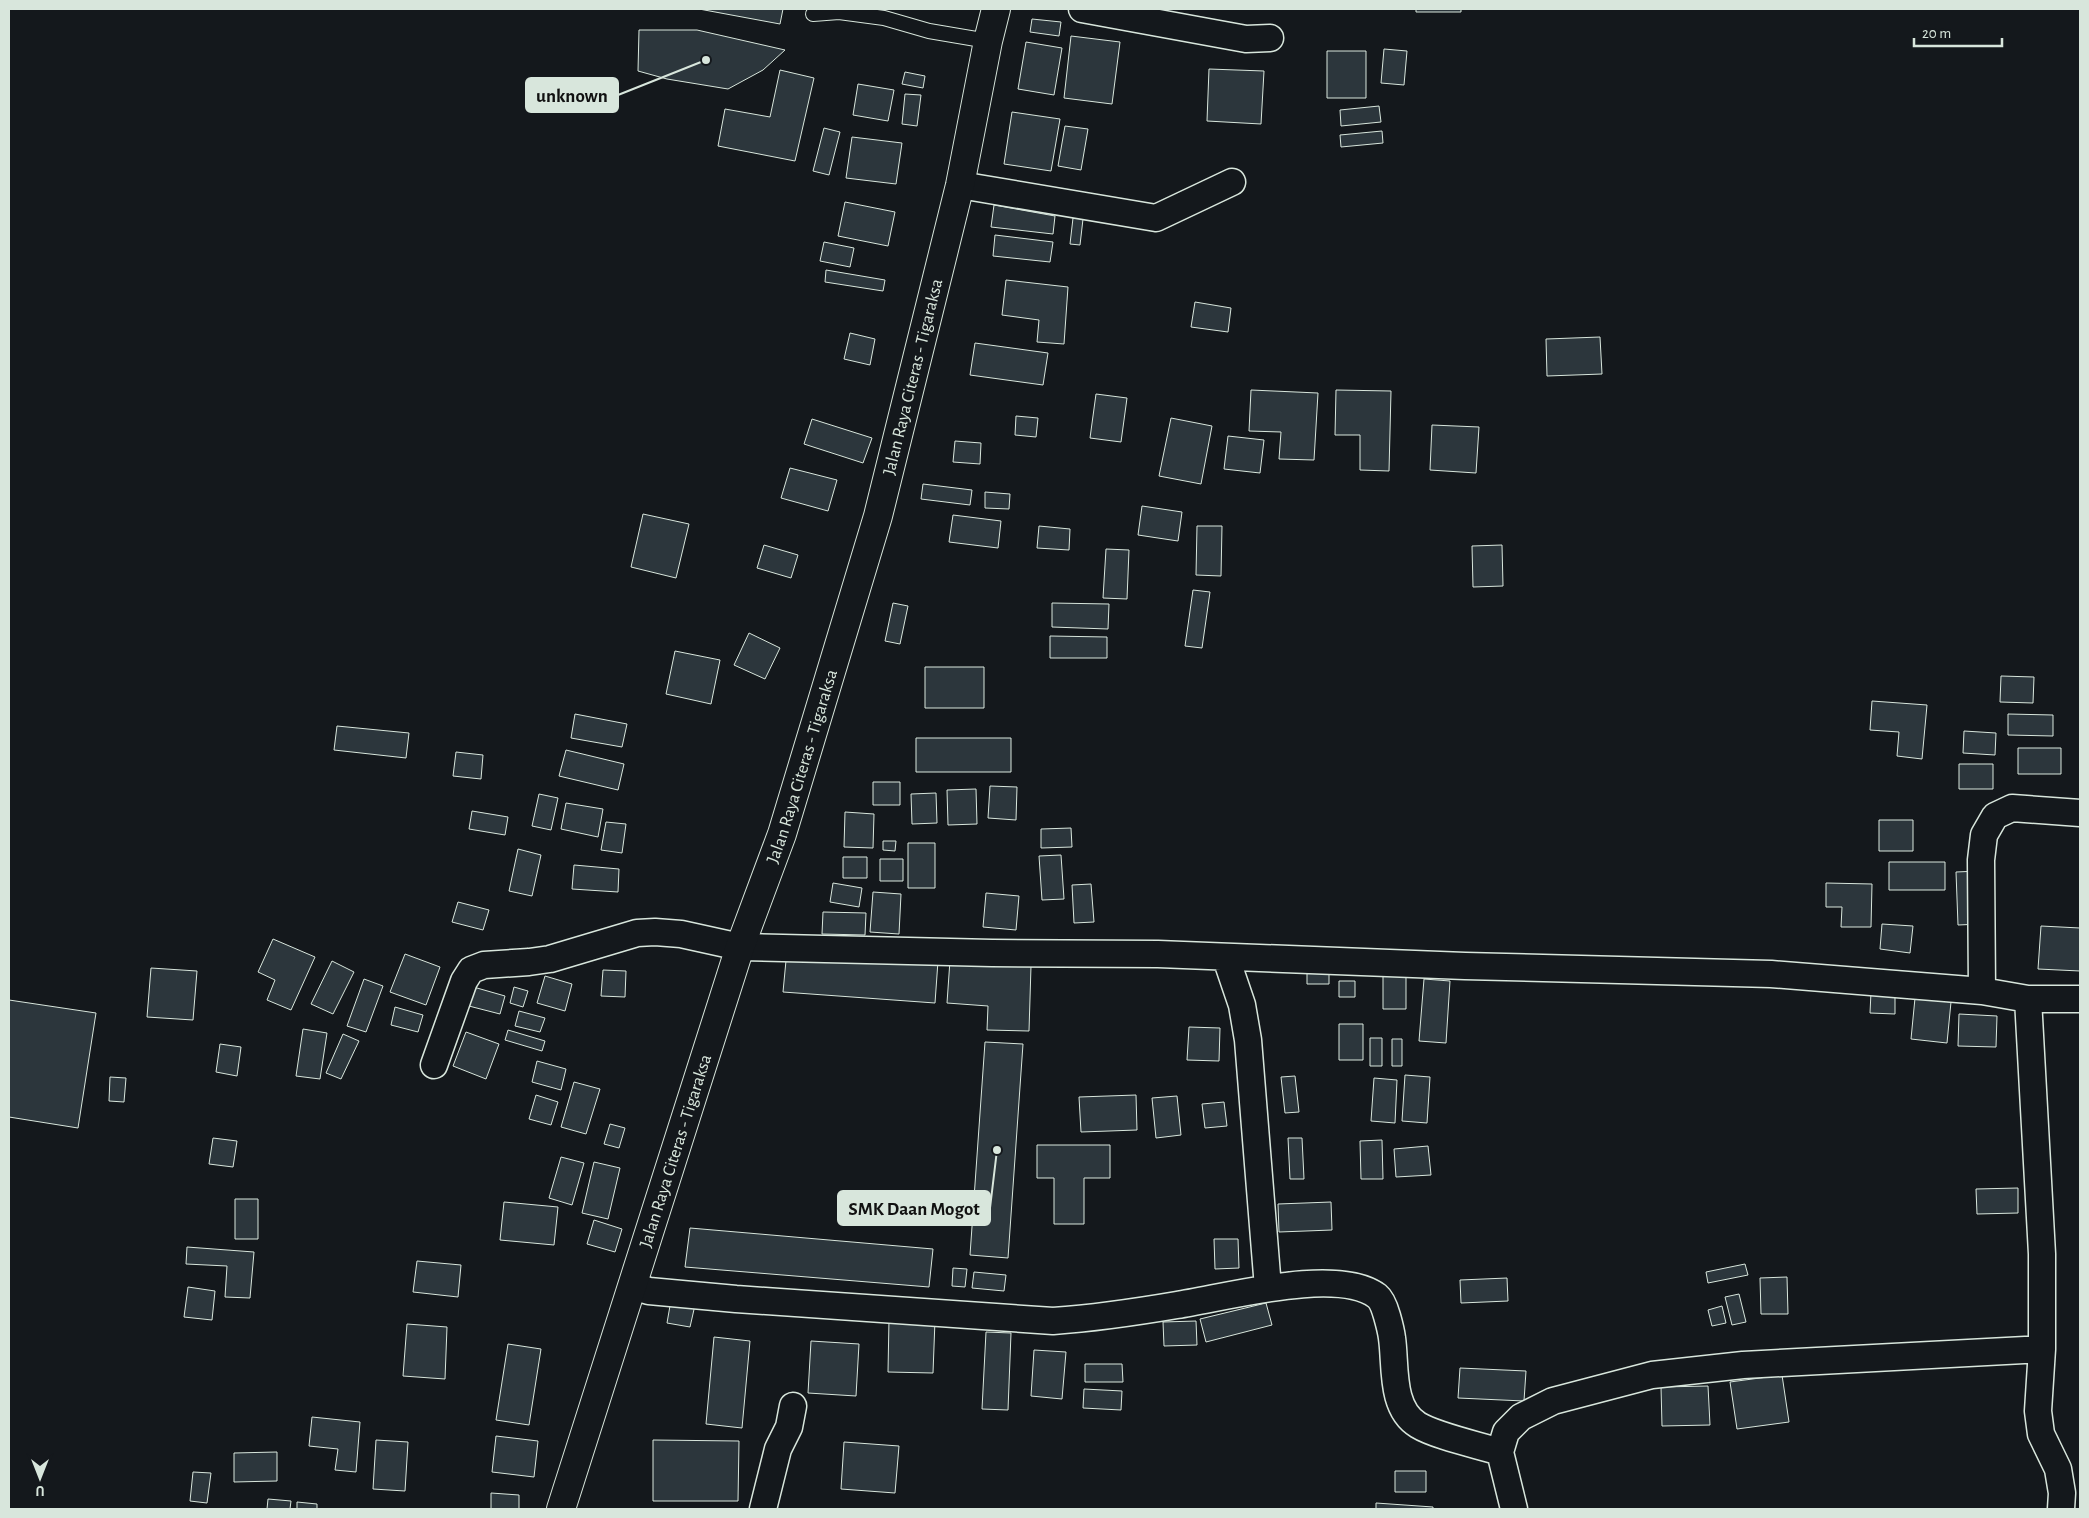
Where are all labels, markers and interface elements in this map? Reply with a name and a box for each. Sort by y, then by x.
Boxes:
scale bar [1914,15,2002,47]
text: 20 m [1922,26,1951,41]
callout: unknown [526,78,618,112]
text: unknown [536,87,608,106]
street label: Jalan Raya Citeras - Tigaraksa [880,277,946,477]
street label: Jalan Raya Citeras - Tigaraksa [764,668,841,866]
street label: Jalan Raya Citeras - Tigaraksa [637,1052,715,1250]
callout: SMK Daan Mogot [838,1191,990,1225]
text: SMK Daan Mogot [848,1200,980,1219]
north arrow [15,1453,65,1503]
text: U [35,1483,44,1497]

